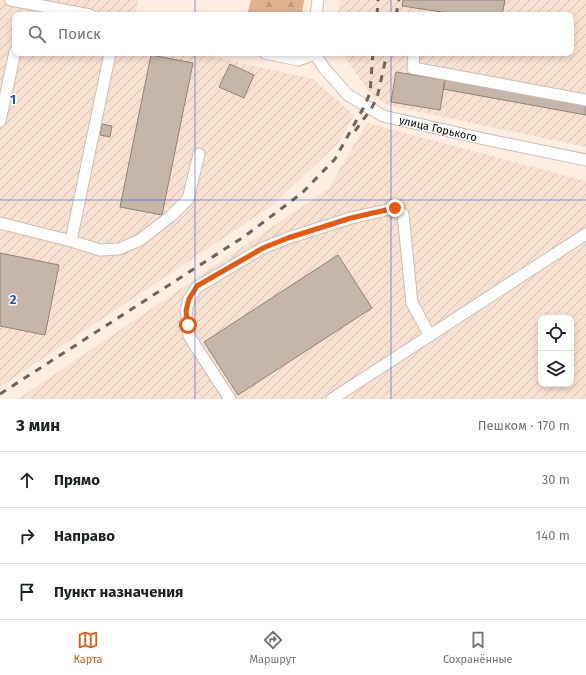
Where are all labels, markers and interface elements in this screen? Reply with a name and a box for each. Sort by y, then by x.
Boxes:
search box [12,12,574,56]
icon: search [26,23,48,45]
text: Поиск [58,25,101,43]
text: 1 [10,92,16,107]
street label: улица Горького [398,114,478,144]
route end [386,199,404,217]
text: 2 [10,292,17,307]
map controls [538,315,574,387]
button: locate [538,315,574,351]
route start [179,316,197,334]
button: layers [538,351,574,387]
text: 3 мин [16,415,60,436]
text: Пешком · 170 m [478,418,570,433]
icon: ahead [16,469,38,491]
text: Прямо [54,471,100,489]
text: 30 m [542,472,570,487]
icon: right [16,525,38,547]
text: Направо [54,527,115,545]
text: 140 m [536,528,570,543]
icon: arrive [16,581,38,603]
text: Пункт назначения [54,583,183,601]
tab: Карта [73,629,103,666]
tab: Маршрут [249,629,296,666]
tab: Сохранённые [443,629,513,666]

